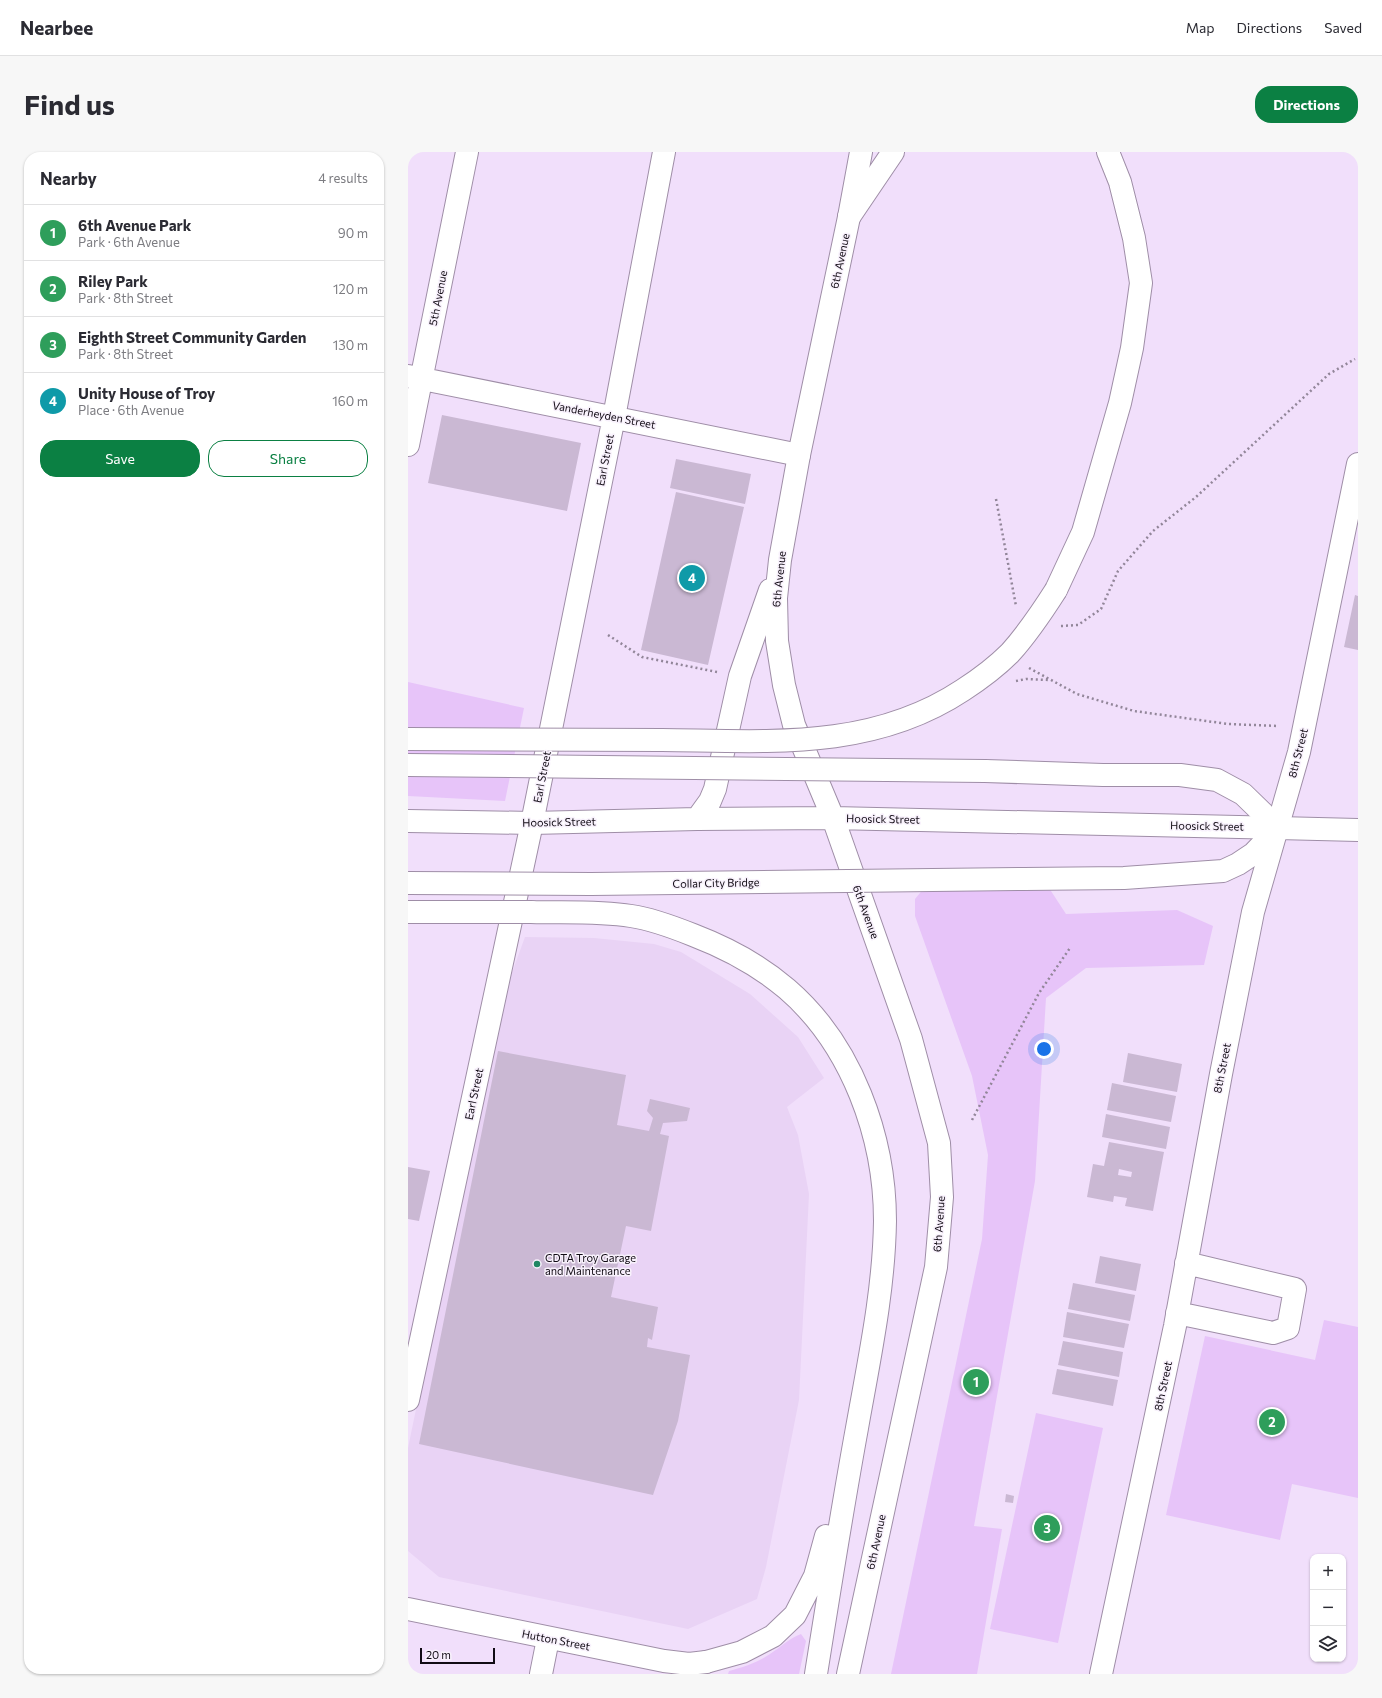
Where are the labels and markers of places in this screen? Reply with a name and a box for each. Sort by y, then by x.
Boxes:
pin: 4 [679,563,705,593]
place label: CDTA Troy Garage and Maintenance [545,1251,636,1277]
marker: CDTA Troy Garage and Maintenance [532,1259,542,1269]
pin: 1 [963,1367,989,1397]
pin: 2 [1259,1407,1285,1437]
pin: 3 [1034,1513,1060,1543]

